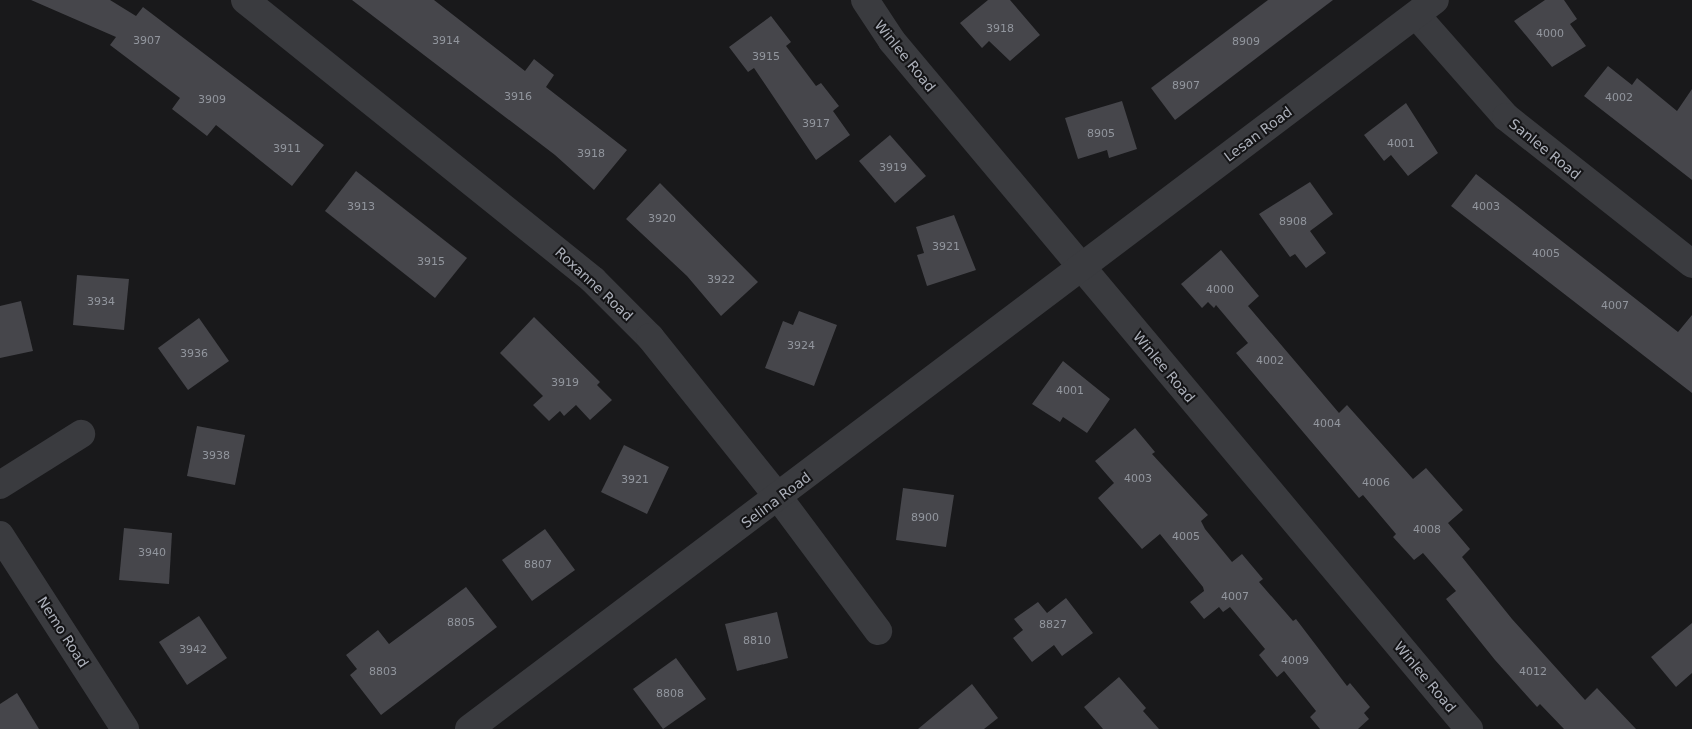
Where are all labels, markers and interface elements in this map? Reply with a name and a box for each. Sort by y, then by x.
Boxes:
street label: Winlee Road [871,17,939,95]
house number: 3918 [986,22,1014,36]
house number: 4000 [1536,27,1564,41]
house number: 3907 [133,34,161,48]
house number: 3914 [432,34,460,48]
house number: 8909 [1232,35,1260,49]
house number: 3915 [752,50,780,64]
house number: 8907 [1172,79,1200,93]
house number: 3916 [504,90,532,104]
house number: 4002 [1605,91,1633,105]
house number: 3909 [198,93,226,107]
street label: Lesan Road [1221,103,1295,165]
street label: Sanlee Road [1506,115,1584,183]
house number: 3917 [802,117,830,131]
house number: 8905 [1087,127,1115,141]
house number: 4001 [1387,137,1415,151]
house number: 3911 [273,142,301,156]
house number: 3918 [577,147,605,161]
house number: 3919 [879,161,907,175]
house number: 3913 [347,200,375,214]
house number: 4003 [1472,200,1500,214]
house number: 3920 [648,212,676,226]
house number: 8908 [1279,215,1307,229]
house number: 3921 [932,240,960,254]
street label: Roxanne Road [552,244,636,324]
house number: 4005 [1532,247,1560,261]
house number: 3915 [417,255,445,269]
house number: 3922 [707,273,735,287]
house number: 4000 [1206,283,1234,297]
house number: 3934 [87,295,115,309]
house number: 4007 [1601,299,1629,313]
street label: Winlee Road [1130,328,1198,406]
house number: 3924 [787,339,815,353]
house number: 3936 [180,347,208,361]
house number: 4002 [1256,354,1284,368]
house number: 3919 [551,376,579,390]
house number: 4001 [1056,384,1084,398]
house number: 4004 [1313,417,1341,431]
house number: 3938 [202,449,230,463]
street label: Selina Road [738,469,814,531]
house number: 4003 [1124,472,1152,486]
house number: 3921 [621,473,649,487]
house number: 4006 [1362,476,1390,490]
house number: 8900 [911,511,939,525]
house number: 4008 [1413,523,1441,537]
house number: 4005 [1172,530,1200,544]
house number: 3940 [138,546,166,560]
house number: 8807 [524,558,552,572]
house number: 4007 [1221,590,1249,604]
street label: Nemo Road [34,594,92,670]
house number: 8805 [447,616,475,630]
house number: 8827 [1039,618,1067,632]
house number: 8810 [743,634,771,648]
street label: Winlee Road [1391,638,1459,716]
house number: 3942 [179,643,207,657]
house number: 4009 [1281,654,1309,668]
house number: 8803 [369,665,397,679]
house number: 4012 [1519,665,1547,679]
house number: 8808 [656,687,684,701]

